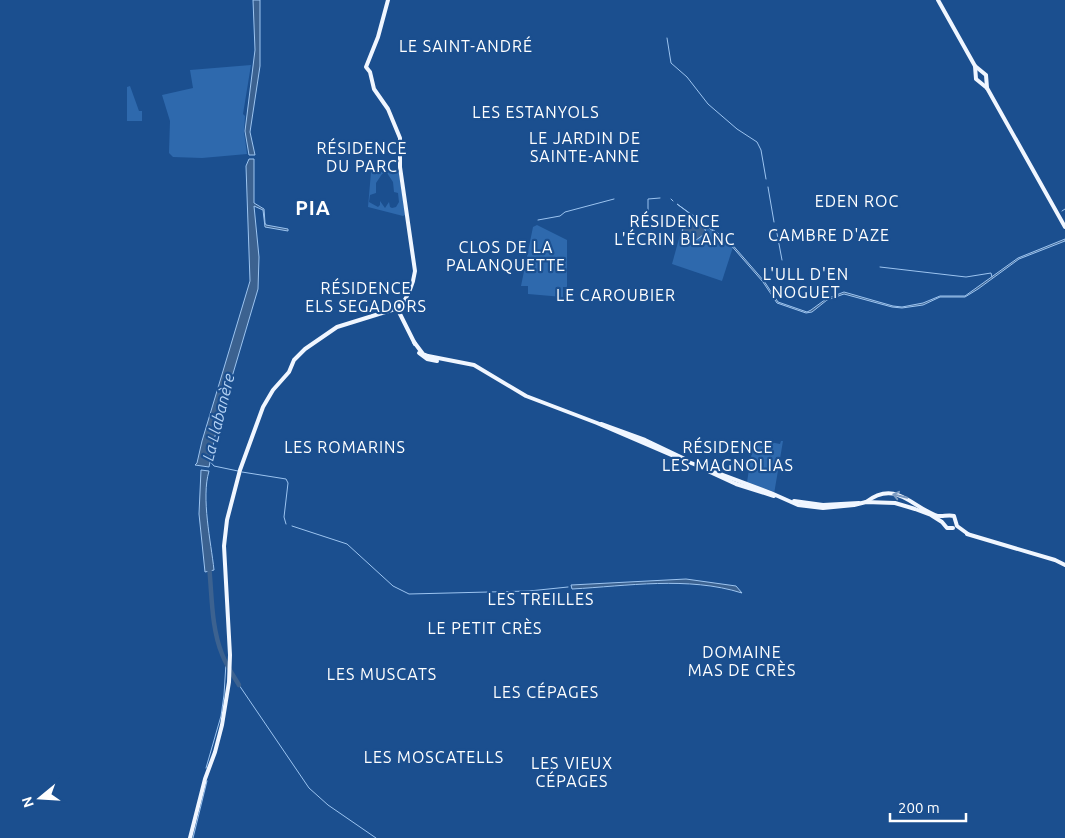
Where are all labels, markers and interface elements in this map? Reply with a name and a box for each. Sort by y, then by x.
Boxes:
district label: LE SAINT-ANDRÉ [399,35,533,55]
district label: LES ESTANYOLS [472,103,600,121]
district label: LE JARDIN DE SAINTE-ANNE [529,129,641,165]
district label: RÉSIDENCE DU PARC [317,137,407,175]
district label: EDEN ROC [815,192,899,210]
district label: PIA [295,196,331,219]
district label: RÉSIDENCE L'ÉCRIN BLANC [614,210,736,248]
district label: CAMBRE D'AZE [768,226,890,244]
district label: CLOS DE LA PALANQUETTE [446,238,566,274]
district label: L'ULL D'EN NOGUET [763,265,849,301]
district label: RÉSIDENCE ELS SEGADORS [305,277,427,315]
district label: LE CAROUBIER [556,286,676,304]
water label: La Llabanère [199,372,237,462]
district label: RÉSIDENCE LES MAGNOLIAS [662,436,794,474]
district label: LES ROMARINS [284,438,406,456]
one-way arrow [892,491,908,501]
district label: LES TREILLES [488,590,594,608]
district label: LE PETIT CRÈS [427,617,543,637]
district label: DOMAINE MAS DE CRÈS [688,643,796,679]
district label: LES MUSCATS [327,665,437,683]
district label: LES CÉPAGES [493,681,599,701]
district label: LES MOSCATELLS [364,748,504,766]
district label: LES VIEUX CÉPAGES [531,754,613,790]
north arrow [15,773,65,823]
scale bar [890,790,966,822]
text: N [18,795,37,809]
text: 200 m [898,799,940,816]

